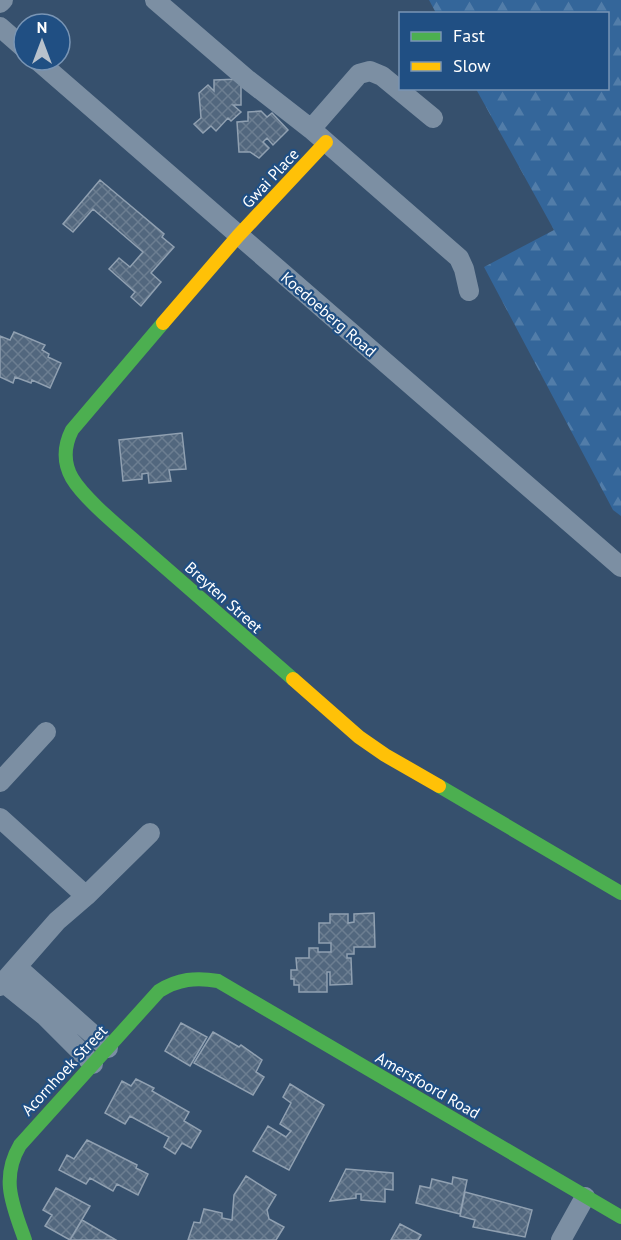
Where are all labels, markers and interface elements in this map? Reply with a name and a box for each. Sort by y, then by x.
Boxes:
north arrow [12,12,72,72]
legend [399,12,609,90]
text: N [37,17,47,37]
text: Fast [453,24,485,47]
text: Slow [453,54,491,77]
street label: Gwai Place [237,144,303,212]
street label: Koedoeberg Road [277,267,381,361]
street label: Breyten Street [181,557,267,637]
street label: Acornhoek Street [17,1020,111,1119]
street label: Amersfoord Road [372,1047,484,1123]

